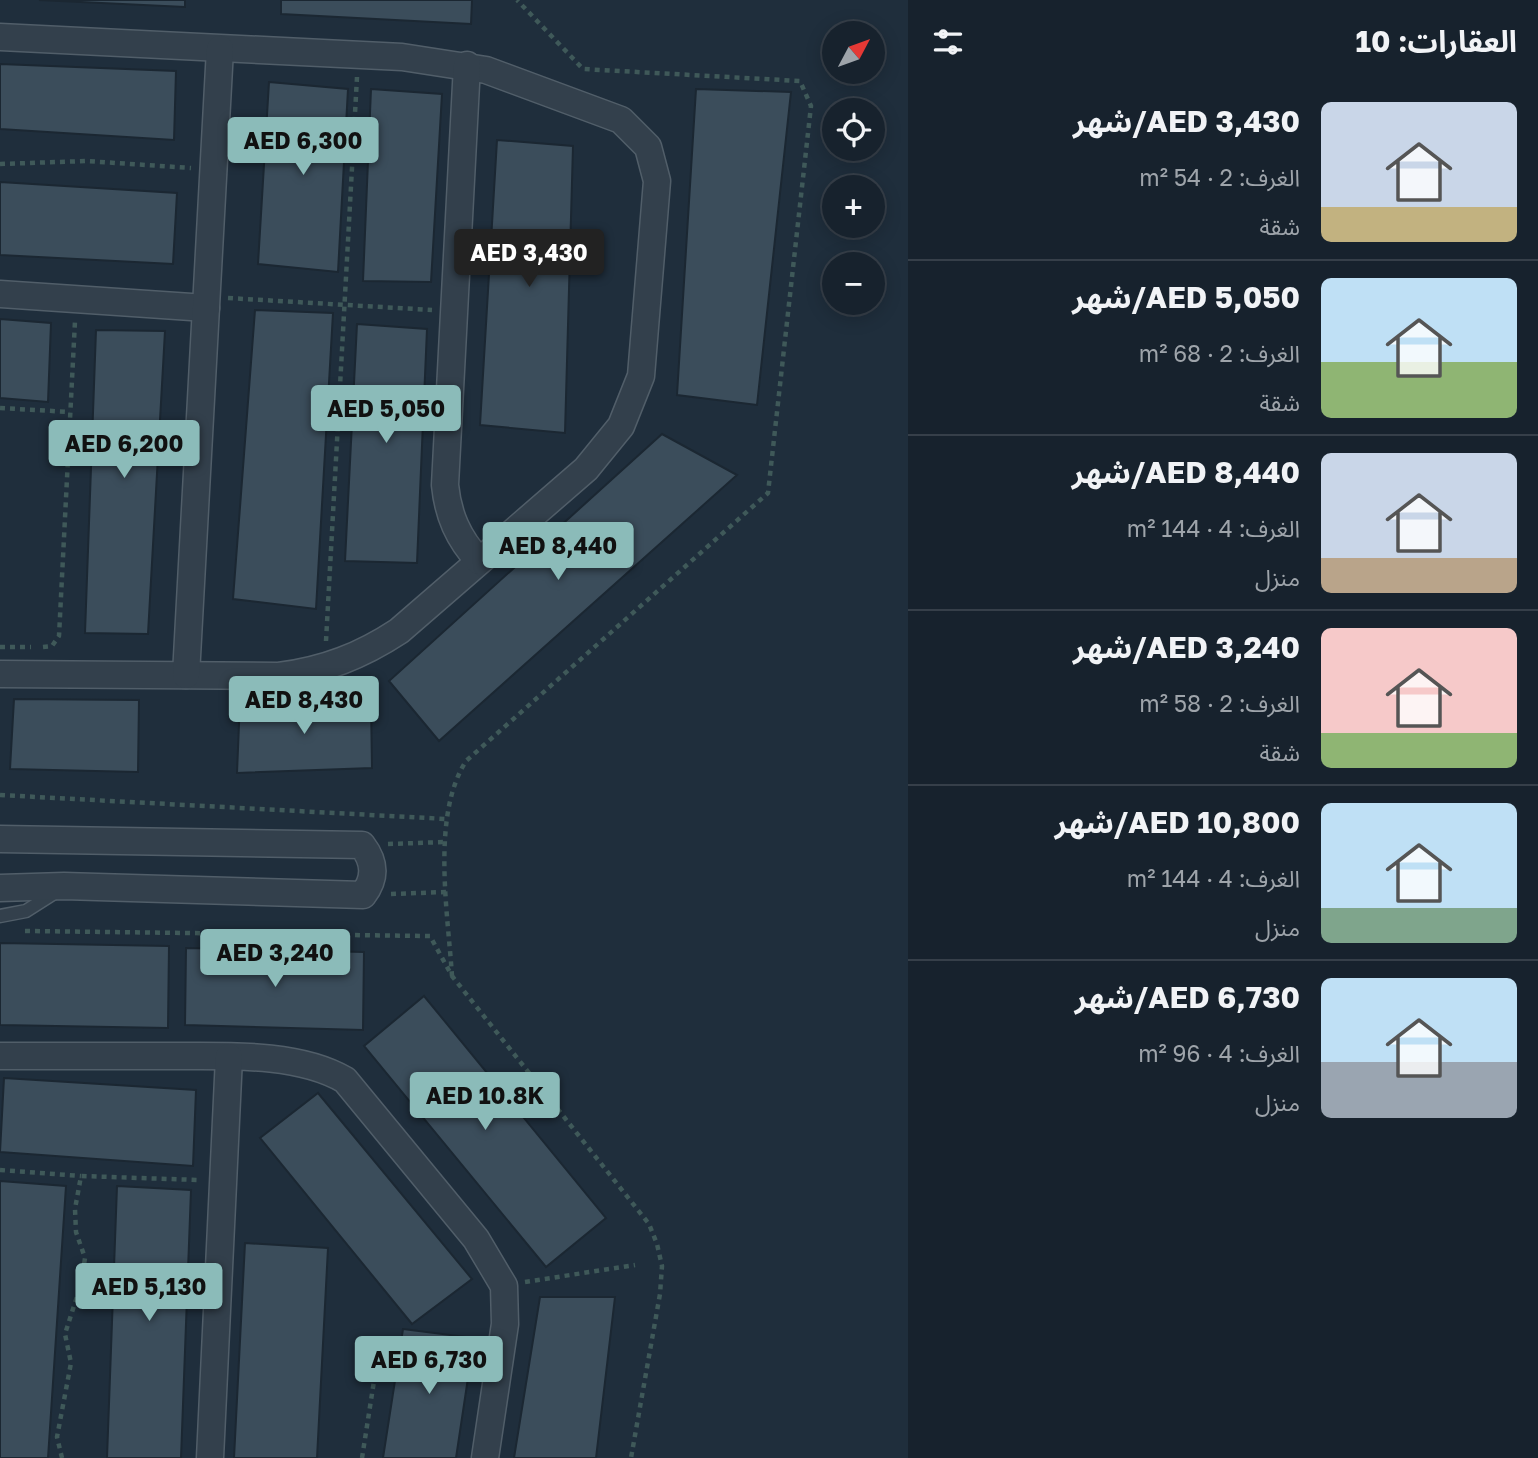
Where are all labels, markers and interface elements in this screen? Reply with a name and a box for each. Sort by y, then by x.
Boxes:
north arrow [822,21,886,84]
map controls [822,21,885,315]
icon: filters [929,23,967,61]
text: العقارات: 10 [1355,23,1517,59]
button: locate [822,98,885,161]
text: AED 3,430/شهر [1073,103,1300,139]
pin: AED 6,300 [223,118,383,177]
text: AED 6,300 [244,126,362,154]
icon: home [1377,130,1461,214]
text: الغرف: 2 · 54 m² [1139,163,1300,191]
button: + [822,175,885,238]
text: شقة [1259,212,1300,240]
pin: AED 3,430 [449,230,609,289]
text: AED 3,430 [470,238,588,266]
button: − [822,252,885,315]
text: AED 5,050/شهر [1072,279,1300,315]
icon: home [1377,306,1461,390]
text: الغرف: 2 · 68 m² [1139,339,1300,367]
pin: AED 5,050 [306,386,466,445]
text: شقة [1259,388,1300,416]
text: AED 5,050 [327,394,445,422]
pin: AED 6,200 [44,420,204,480]
text: AED 6,200 [65,429,183,457]
text: AED 8,440/شهر [1072,454,1300,490]
icon: home [1377,481,1461,565]
text: الغرف: 4 · 144 m² [1127,514,1300,542]
pin: AED 8,440 [478,522,638,582]
text: AED 8,440 [499,531,617,559]
text: منزل [1255,563,1300,591]
text: AED 3,240/شهر [1073,629,1300,665]
icon: home [1377,656,1461,740]
pin: AED 8,430 [224,676,384,736]
text: AED 8,430 [245,685,363,713]
text: الغرف: 2 · 58 m² [1139,689,1300,717]
text: شقة [1259,738,1300,766]
text: AED 10,800/شهر [1055,804,1300,840]
icon: home [1377,831,1461,915]
text: الغرف: 4 · 144 m² [1127,864,1300,892]
text: منزل [1255,913,1300,941]
pin: AED 3,240 [195,930,355,989]
text: AED 3,240 [216,938,334,966]
text: AED 6,730/شهر [1075,979,1300,1015]
icon: home [1377,1006,1461,1090]
text: الغرف: 4 · 96 m² [1138,1039,1300,1067]
pin: AED 10.8K [405,1072,565,1132]
text: AED 10.8K [426,1081,544,1109]
text: منزل [1255,1088,1300,1116]
pin: AED 5,130 [69,1264,229,1323]
text: AED 5,130 [91,1272,207,1300]
pin: AED 6,730 [349,1336,509,1396]
text: AED 6,730 [371,1345,487,1373]

